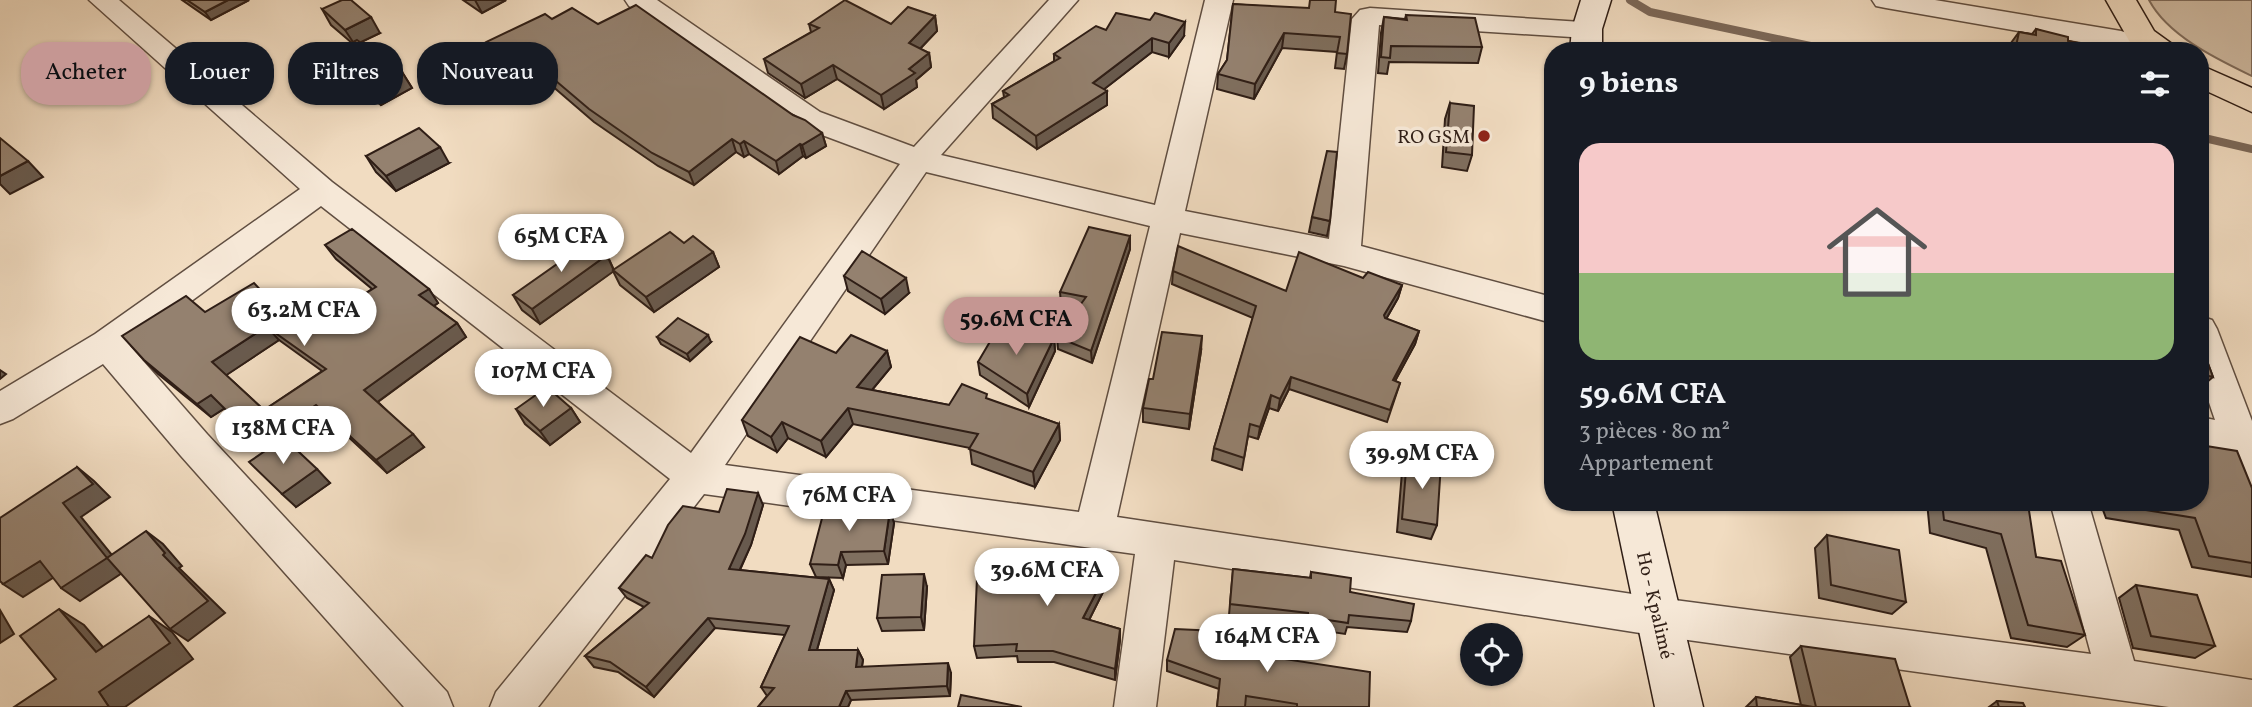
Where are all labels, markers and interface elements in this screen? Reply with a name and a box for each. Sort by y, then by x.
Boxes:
chip: Acheter [21,42,151,105]
chip: Louer [165,42,274,105]
chip: Filtres [288,42,403,105]
chip: Nouveau [417,42,558,105]
text: 9 biens [1579,63,1678,105]
icon: filters [2136,65,2174,103]
place label: RO GSM [1397,125,1470,151]
marker: RO GSM [1476,128,1492,144]
icon: home [1814,189,1940,315]
pin: 65M CFA [496,215,626,274]
text: 65M CFA [514,221,608,253]
pin: 63.2M CFA [224,288,384,348]
text: 63.2M CFA [248,295,360,327]
pin: 59.6M CFA [936,298,1096,357]
text: 59.6M CFA [960,304,1072,336]
pin: 107M CFA [471,350,615,409]
text: 107M CFA [491,356,595,388]
text: 59.6M CFA [1579,374,1726,416]
pin: 138M CFA [211,406,355,466]
text: 138M CFA [231,413,335,445]
text: 3 pièces · 80 m² [1579,416,1730,448]
pin: 39.9M CFA [1342,432,1502,491]
text: 39.9M CFA [1365,438,1479,470]
text: Appartement [1579,448,1714,480]
pin: 76M CFA [784,474,914,533]
text: 76M CFA [802,480,896,512]
pin: 39.6M CFA [967,548,1127,608]
street label: Ho - Kpalimé [1629,549,1679,662]
text: 39.6M CFA [990,555,1104,587]
pin: 164M CFA [1195,614,1339,674]
text: 164M CFA [1214,621,1320,653]
map controls [1460,623,1523,686]
button: locate [1460,623,1523,686]

